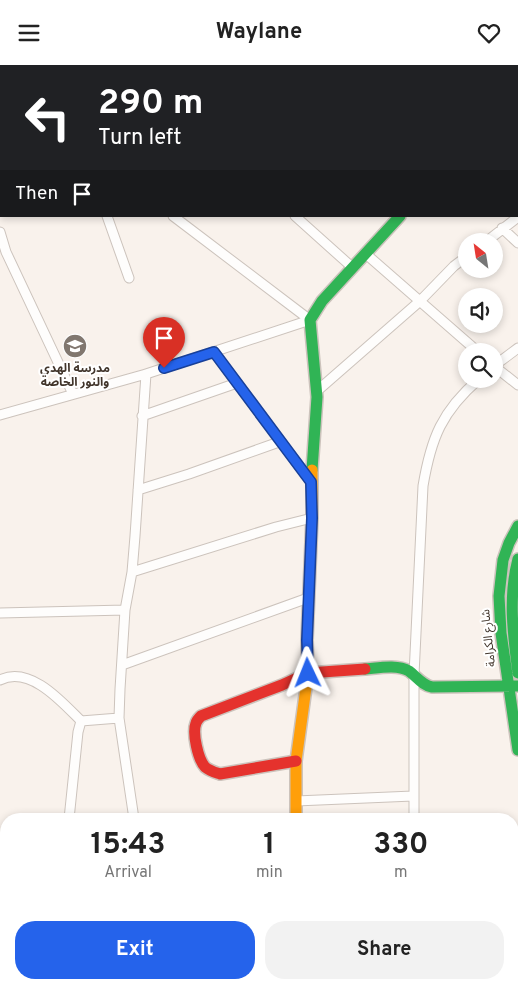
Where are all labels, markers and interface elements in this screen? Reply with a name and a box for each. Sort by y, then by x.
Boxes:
icon: menu [15,19,43,47]
text: Waylane [216,19,302,46]
icon: heart [475,19,503,47]
text: 290 m [98,82,203,126]
icon: left [15,85,80,150]
text: Turn left [98,125,181,152]
icon: arrive [68,180,96,208]
text: Then [15,182,58,206]
north arrow [458,233,502,277]
map controls [458,233,503,388]
button: sound [458,288,503,333]
pin [143,317,185,368]
icon: arrive [150,324,178,352]
school or university icon: مدرسة الهدى والنور الخاصة [62,333,88,359]
button: search [458,343,503,388]
place label: مدرسة الهدى والنور الخاصة [40,361,110,391]
street label: شارع الكرامة [478,608,500,668]
position arrow [281,646,333,698]
text: 15:43 [91,827,165,864]
text: 1 [263,827,275,864]
text: 330 [373,827,428,864]
text: Arrival [104,863,152,883]
text: min [256,863,283,883]
text: m [394,863,408,883]
button: Exit [15,921,255,979]
button: Share [265,921,504,979]

